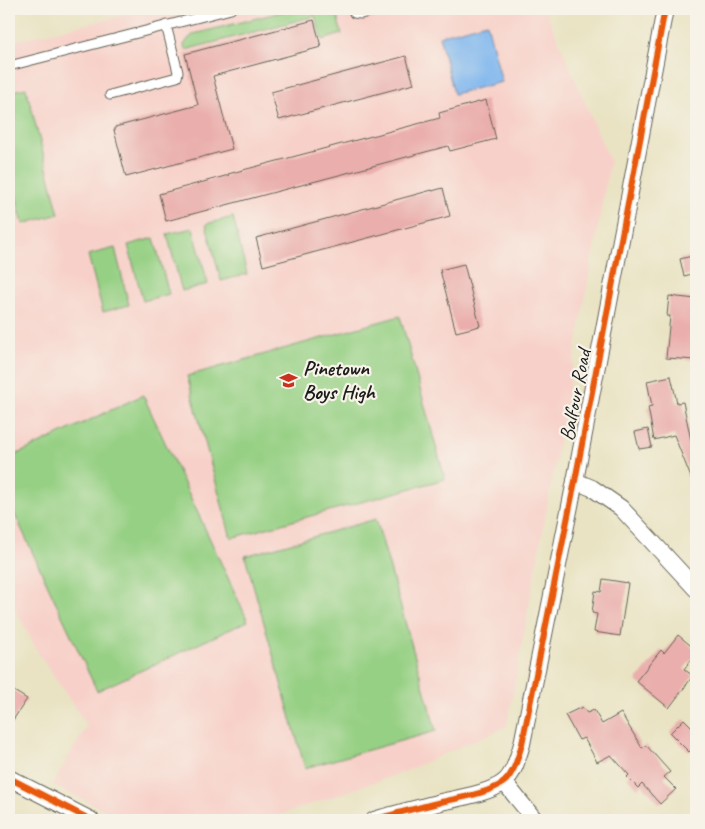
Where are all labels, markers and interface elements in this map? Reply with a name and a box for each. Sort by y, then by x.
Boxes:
street label: Balfour Road [553,343,597,443]
place label: Pinetown Boys High [303,355,376,405]
school or university icon: Pinetown Boys High [279,370,299,390]

